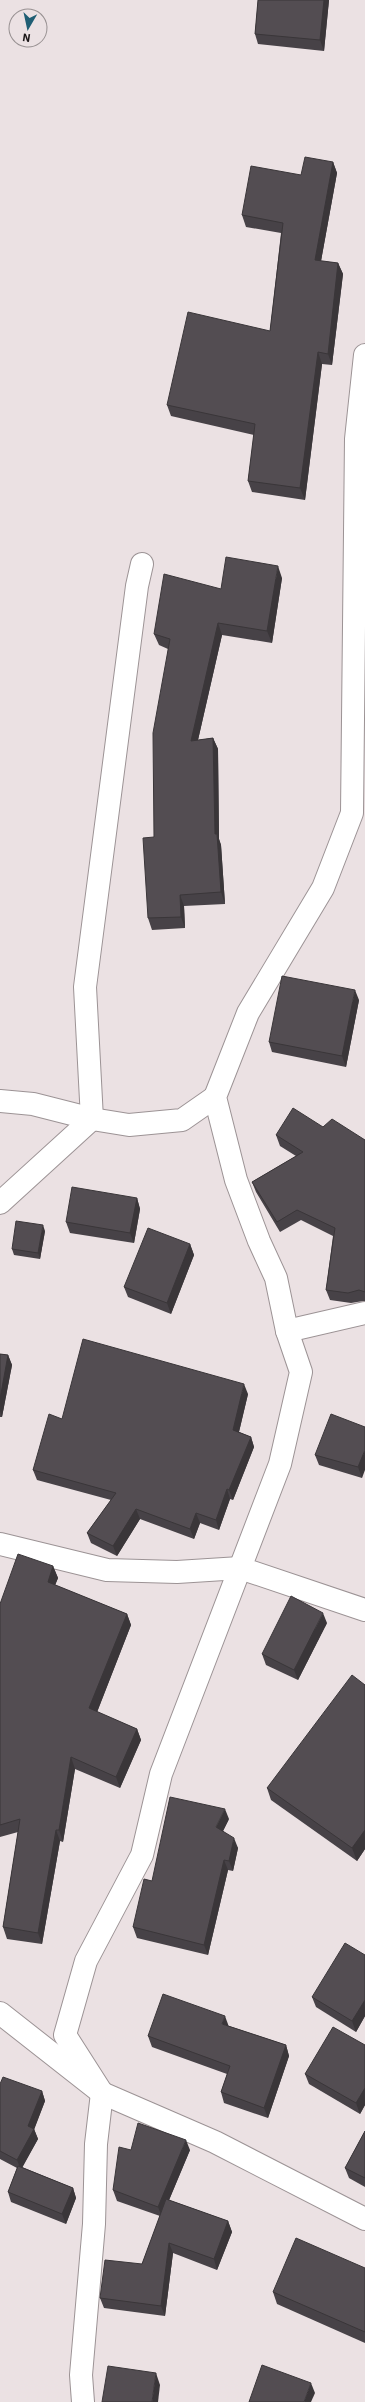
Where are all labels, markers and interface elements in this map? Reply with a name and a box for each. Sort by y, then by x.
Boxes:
north arrow [8,8,48,48]
text: N [21,30,31,45]

